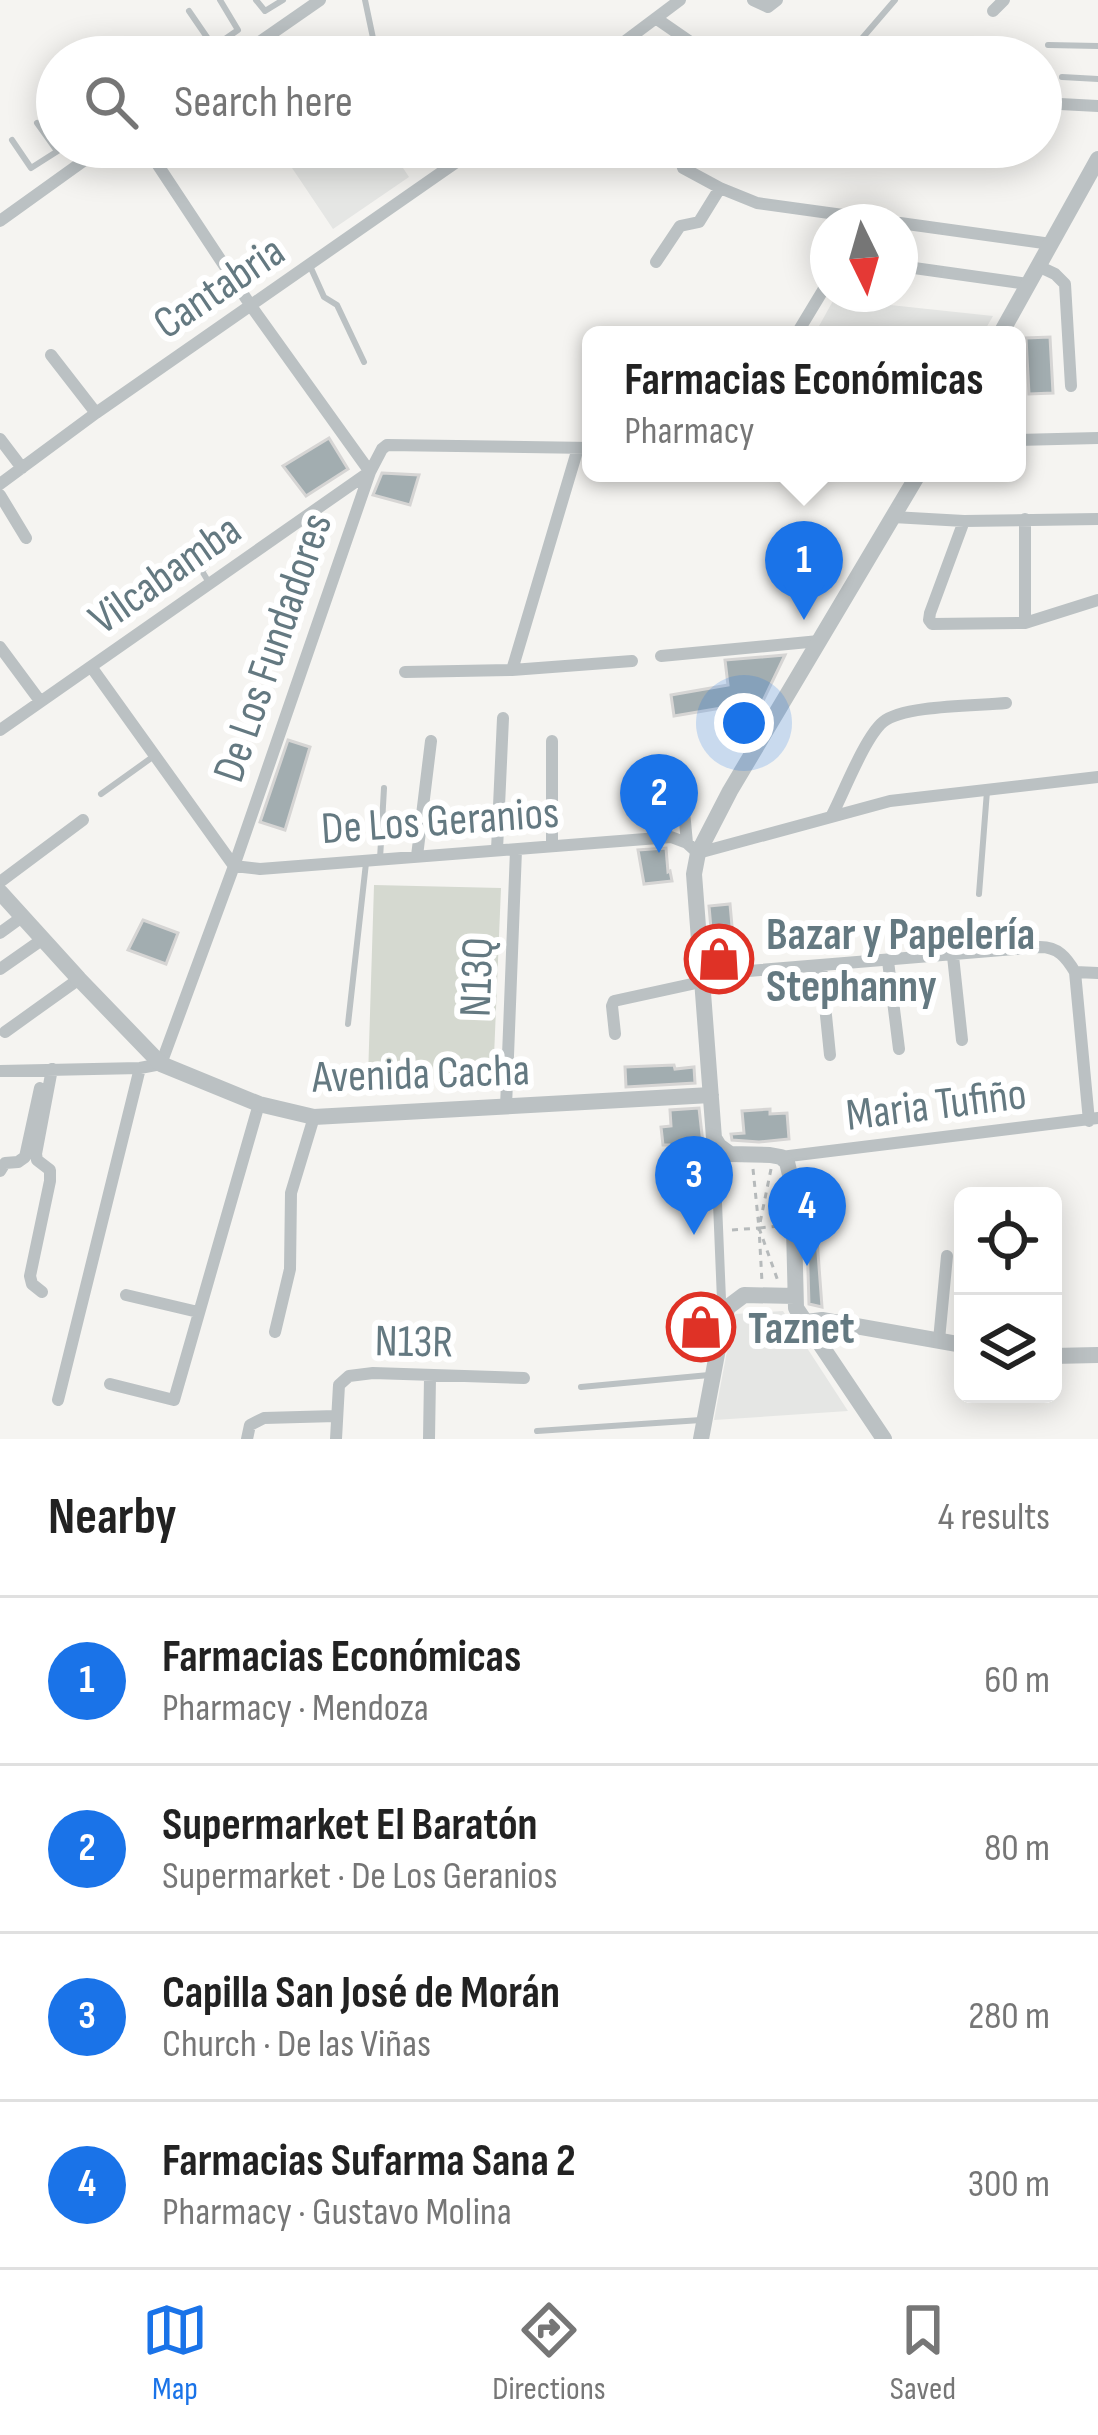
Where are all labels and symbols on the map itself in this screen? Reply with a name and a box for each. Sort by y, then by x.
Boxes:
north arrow [810,204,918,312]
street label: Cantabria [143,224,295,352]
street label: Vilcabamba [79,503,252,647]
street label: De Los Fundadores [202,506,345,789]
pin: 1 [765,521,843,620]
your location [714,693,774,753]
pin: 2 [620,754,698,853]
street label: De Los Geranios [319,786,561,857]
place label: Bazar y Papelería Stephanny [766,908,1035,1015]
shop icon: Bazar y Papelería Stephanny [684,924,754,994]
street label: N13Q [449,936,506,1018]
street label: Avenida Cacha [310,1043,531,1106]
street label: Maria Tufiño [843,1067,1030,1144]
pin: 3 [655,1136,733,1235]
pin: 4 [768,1167,846,1266]
shop icon: Taznet [666,1292,736,1362]
place label: Taznet [748,1302,855,1357]
street label: N13R [374,1314,454,1371]

